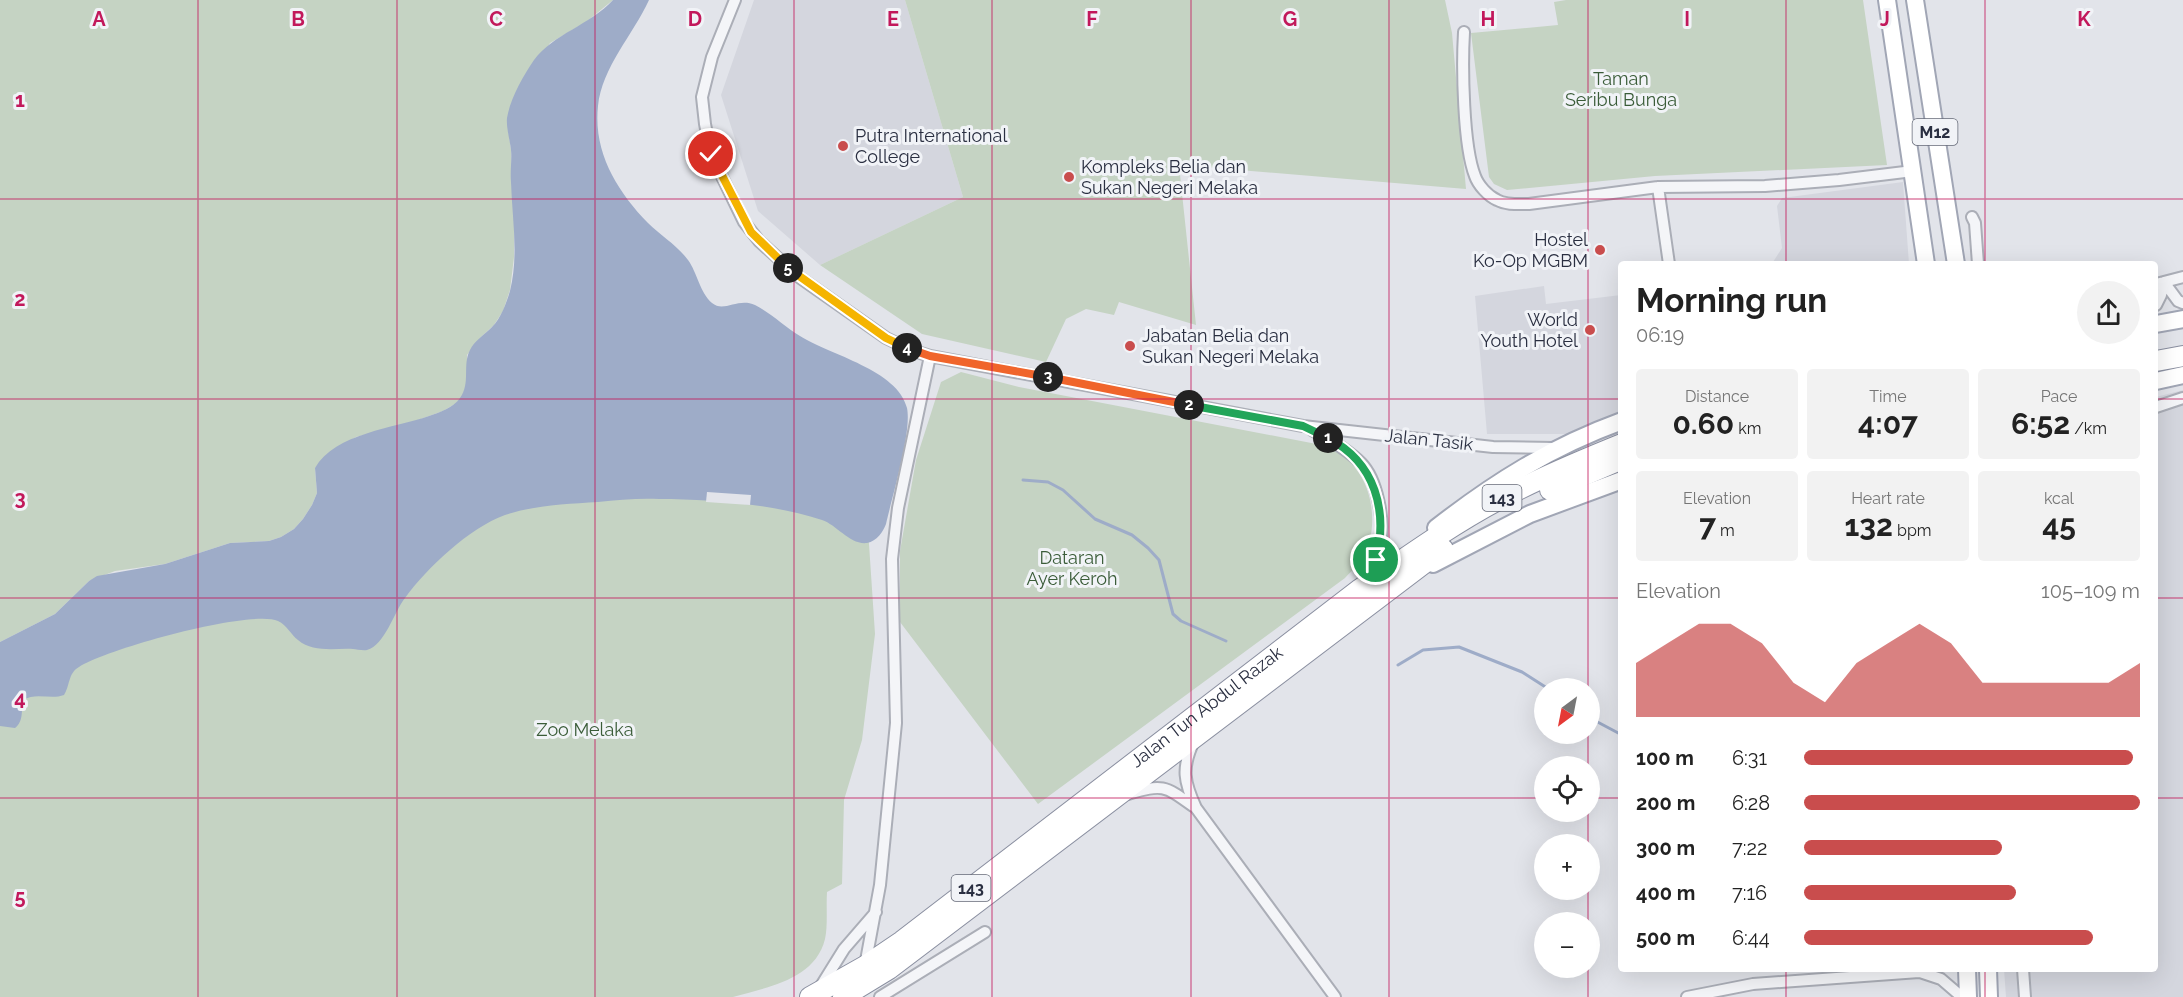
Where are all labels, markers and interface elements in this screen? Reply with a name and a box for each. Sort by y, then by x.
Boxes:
text: A [92,7,106,31]
text: B [291,7,305,31]
text: C [489,7,503,31]
text: D [688,7,702,31]
text: E [887,7,899,31]
text: F [1086,7,1098,31]
text: G [1283,7,1297,31]
text: H [1481,7,1495,31]
text: I [1684,7,1690,31]
text: J [1880,7,1890,31]
text: K [2077,7,2091,31]
park label: Taman Seribu Bunga [1565,68,1677,110]
text: 1 [15,88,25,112]
road number: M12 [1912,119,1958,145]
place label: Putra International College [855,125,1007,167]
pin [685,128,736,179]
icon: check [694,137,727,170]
marker: Putra International College [836,139,850,153]
place label: Kompleks Belia dan Sukan Negeri Melaka [1081,156,1258,198]
marker: Kompleks Belia dan Sukan Negeri Melaka [1062,170,1076,184]
place label: Hostel Ko-Op MGBM [1473,229,1588,271]
marker: Hostel Ko-Op MGBM [1593,243,1607,257]
pin: 5 [773,253,803,283]
text: 5 [784,258,792,277]
text: Morning run [1636,281,1827,320]
button: share [2077,281,2140,344]
text: 2 [14,287,26,311]
place label: World Youth Hotel [1480,309,1578,351]
marker: World Youth Hotel [1583,323,1597,337]
text: 06:19 [1636,323,1684,347]
place label: Jabatan Belia dan Sukan Negeri Melaka [1142,325,1319,367]
pin: 4 [892,333,922,363]
text: 4 [902,338,912,357]
marker: Jabatan Belia dan Sukan Negeri Melaka [1123,339,1137,353]
pin: 3 [1033,362,1063,392]
text: 3 [1044,367,1052,386]
text: Distance [1685,387,1749,406]
text: Time [1869,387,1907,406]
text: Pace [2041,387,2077,406]
pin: 2 [1174,390,1204,420]
text: 2 [1184,395,1194,414]
text: 0.60 [1672,406,1734,441]
text: 4:07 [1858,406,1918,441]
text: 6:52 [2011,406,2070,441]
text: km [1734,419,1762,438]
text: /km [2070,419,2107,438]
pin: 1 [1313,423,1343,453]
street label: Jalan Tasik [1384,424,1475,455]
text: 1 [1324,428,1332,447]
road number: 143 [1482,485,1522,511]
text: 3 [14,486,26,510]
text: Elevation [1683,489,1751,508]
text: Heart rate [1851,489,1925,508]
text: kcal [2044,489,2074,508]
text: 7 [1699,508,1716,543]
text: 132 [1844,508,1893,543]
text: 45 [2042,508,2076,543]
text: m [1716,521,1735,540]
text: bpm [1893,521,1932,540]
pin [1350,534,1401,585]
icon: arrive [1359,543,1392,576]
park label: Dataran Ayer Keroh [1027,547,1117,589]
text: Elevation [1636,579,1721,603]
text: 105–109 m [2041,579,2140,603]
street label: Jalan Tun Abdul Razak [1126,641,1287,772]
north arrow [1534,678,1600,744]
map controls [1534,678,1600,978]
text: 4 [14,686,26,710]
park label: Zoo Melaka [536,719,634,740]
text: 100 m [1636,746,1694,770]
text: 6:31 [1732,746,1767,770]
button: locate [1534,756,1600,822]
text: 200 m [1636,791,1695,815]
text: 6:28 [1732,791,1770,815]
button: + [1534,834,1600,900]
text: 300 m [1636,836,1695,860]
text: 7:22 [1732,836,1767,860]
road number: 143 [952,875,990,901]
text: 400 m [1636,881,1695,905]
text: 7:16 [1732,881,1767,905]
text: 5 [14,885,26,909]
button: − [1534,912,1600,978]
text: 500 m [1636,926,1695,950]
text: 6:44 [1732,926,1770,950]

